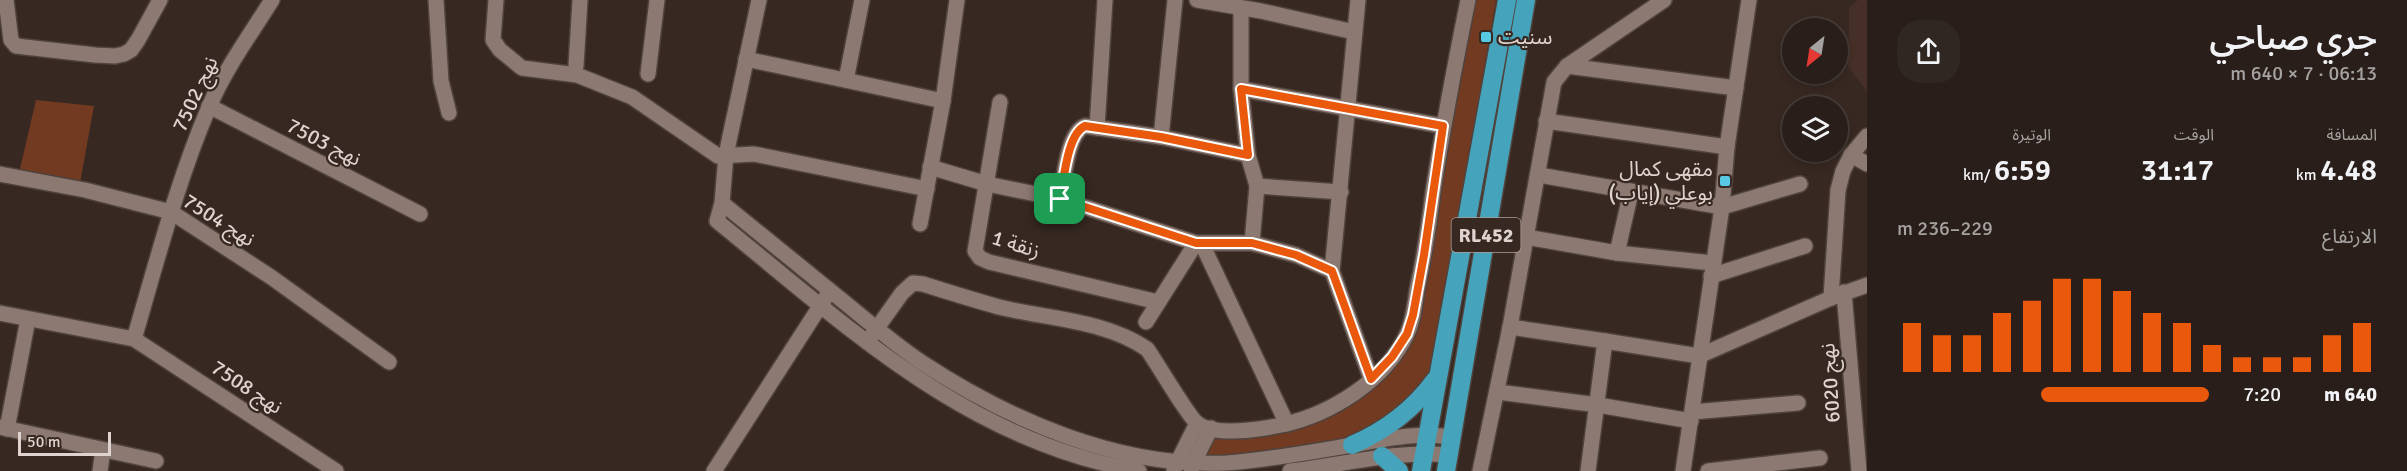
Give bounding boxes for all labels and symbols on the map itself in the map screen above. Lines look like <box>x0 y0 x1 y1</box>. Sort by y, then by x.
north arrow <box>1782 18 1848 84</box>
place label: سنيت <box>1498 24 1552 50</box>
marker: سنيت <box>1479 30 1493 44</box>
street label: نهج 7502 <box>166 52 225 137</box>
street label: نهج 7503 <box>282 112 366 174</box>
place label: مقهى كمال بوعلي (إياب) <box>1608 156 1713 209</box>
pin <box>1034 173 1085 224</box>
marker: مقهى كمال بوعلي (إياب) <box>1718 174 1732 188</box>
street label: نهج 7504 <box>177 188 260 254</box>
road number: RL452 <box>1452 218 1520 252</box>
street label: زنقة 1 <box>989 224 1043 264</box>
street label: نهج 6020 <box>1814 342 1848 424</box>
street label: نهج 7508 <box>205 354 288 421</box>
scale bar <box>18 429 111 456</box>

